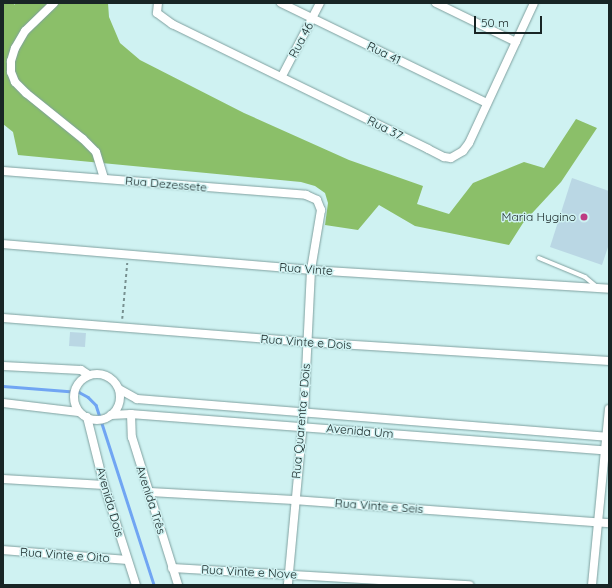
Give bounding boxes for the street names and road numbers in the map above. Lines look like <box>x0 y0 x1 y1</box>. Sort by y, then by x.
street label: Rua 46 <box>286 20 316 60</box>
street label: Rua 41 <box>365 39 403 67</box>
street label: Rua 37 <box>365 113 405 143</box>
street label: Rua Dezessete <box>125 173 207 195</box>
street label: Rua Vinte <box>279 260 333 278</box>
street label: Rua Vinte e Dois <box>260 332 352 352</box>
street label: Rua Quarenta e Dois <box>289 363 313 479</box>
street label: Avenida Um <box>326 421 394 441</box>
street label: Avenida Três <box>133 464 169 536</box>
street label: Avenida Dois <box>93 465 127 539</box>
street label: Rua Vinte e Seis <box>334 496 424 516</box>
street label: Rua Vinte e Oito <box>20 545 110 565</box>
street label: Rua Vinte e Nove <box>201 562 297 582</box>

